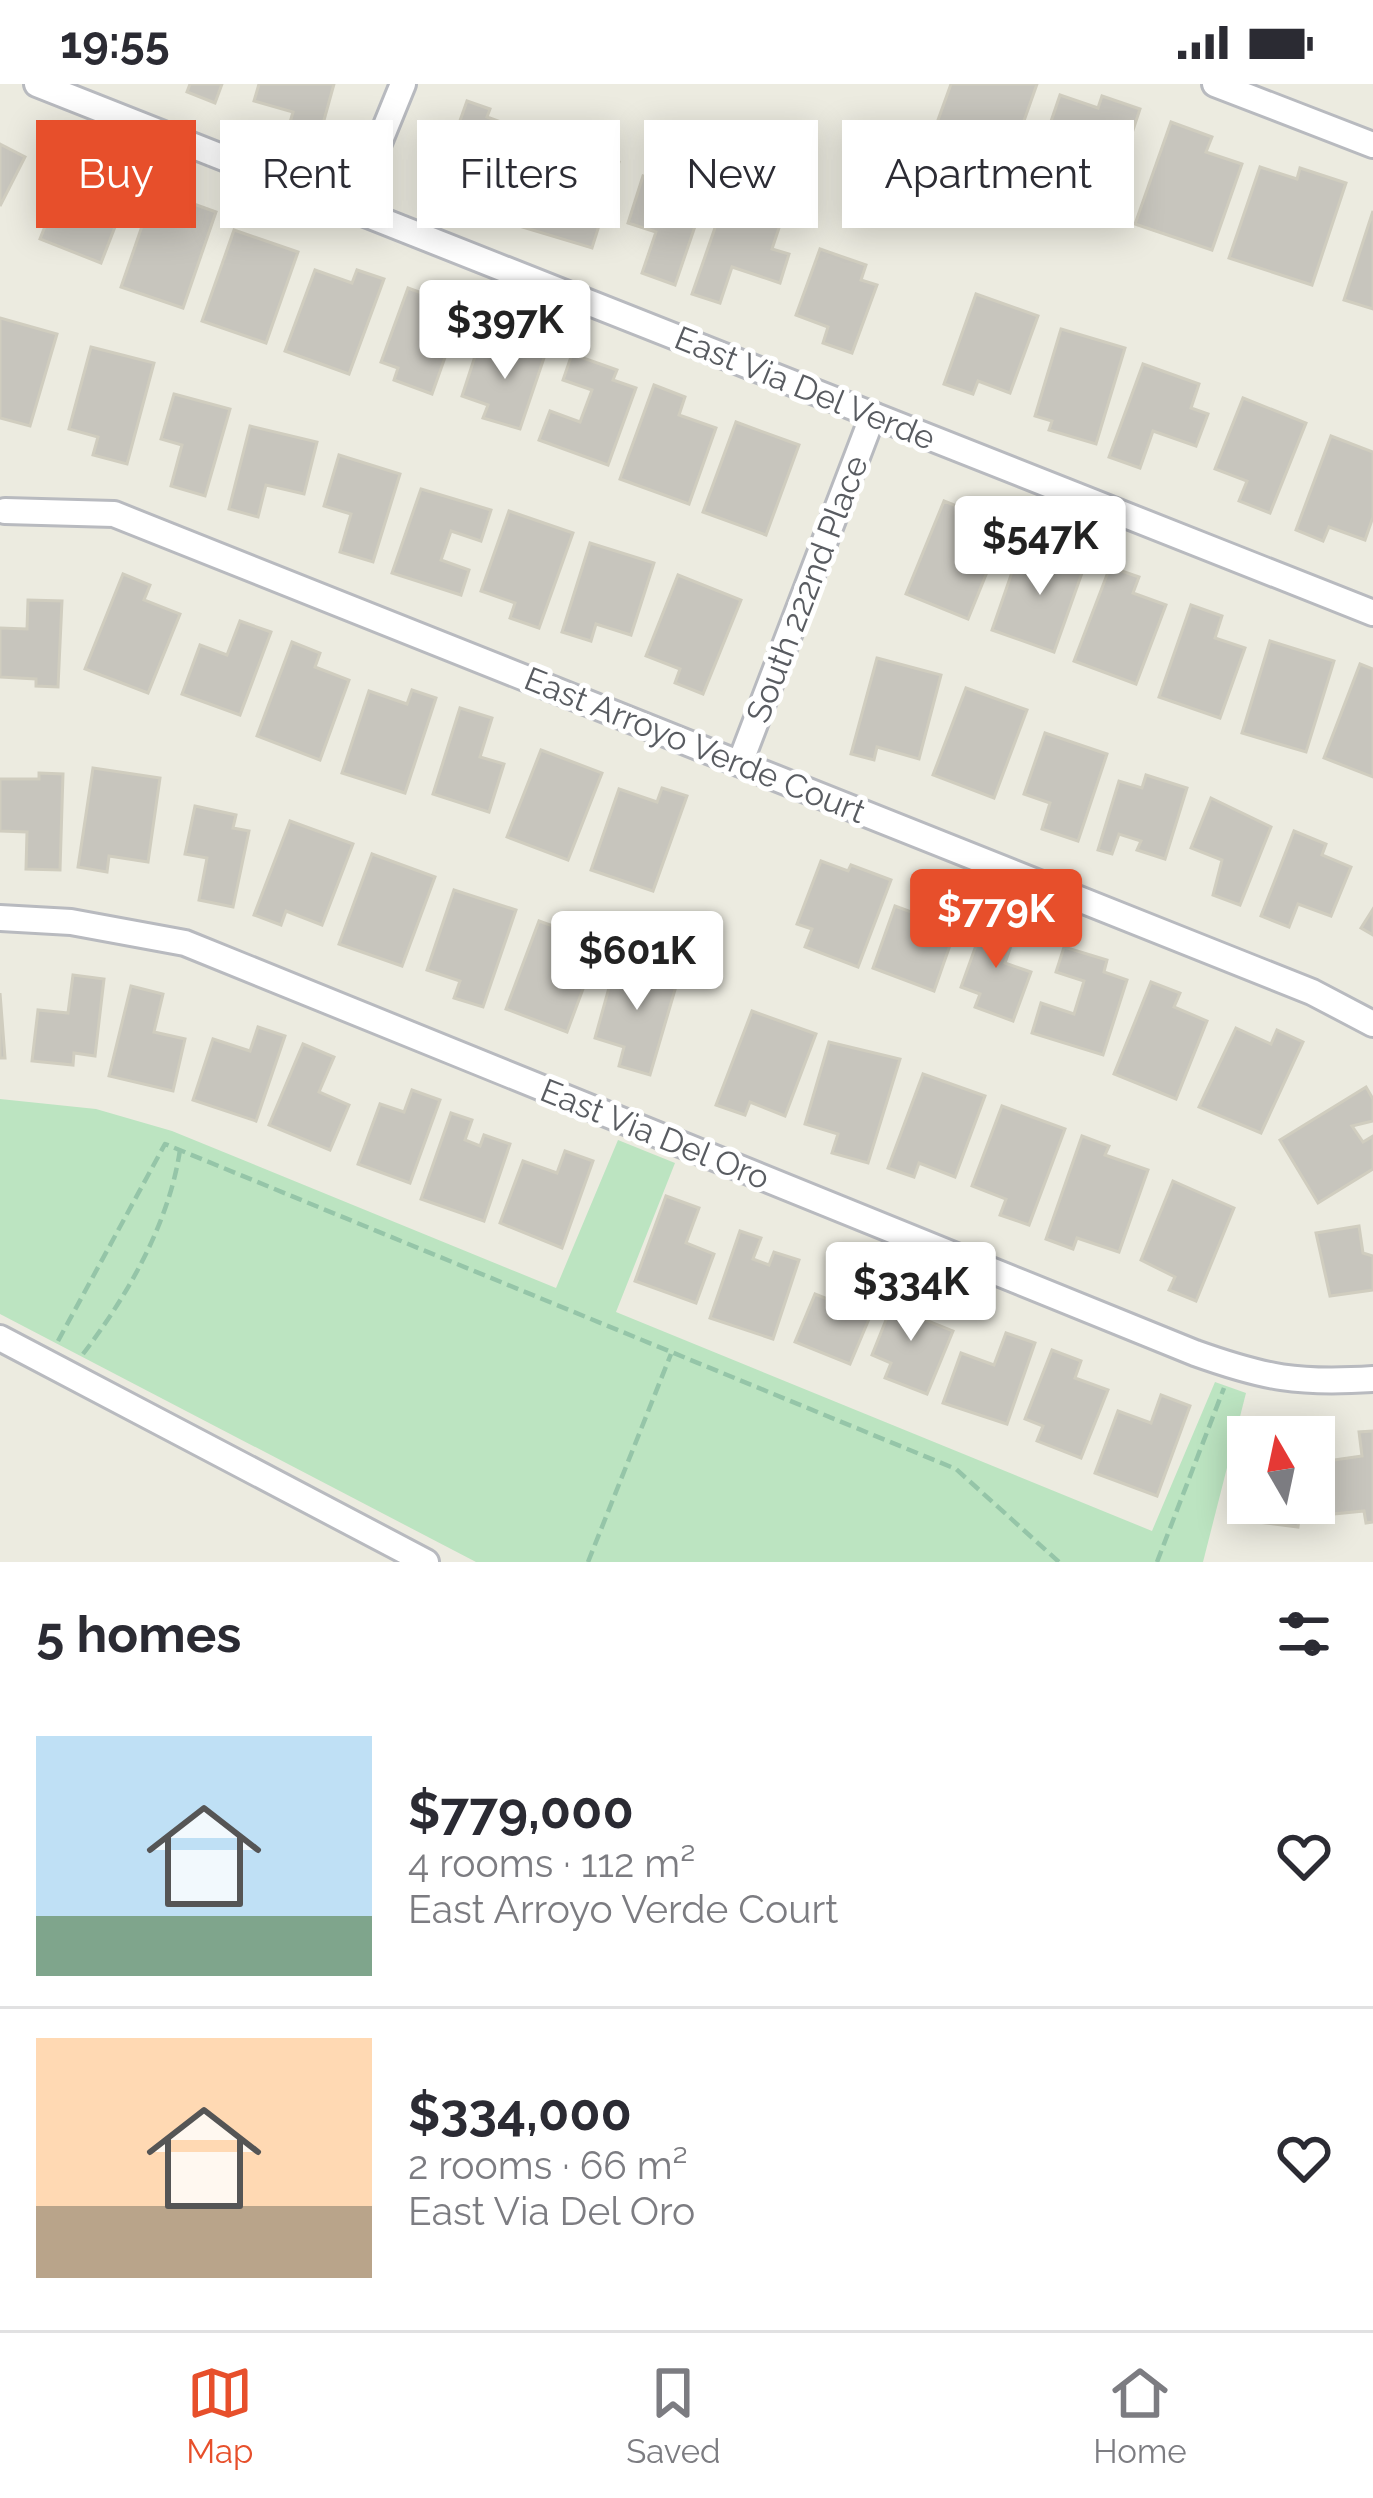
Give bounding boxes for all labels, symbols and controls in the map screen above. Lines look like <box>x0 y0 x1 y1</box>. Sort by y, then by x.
text: 19:55 <box>60 16 170 69</box>
chip: Buy <box>36 120 196 228</box>
chip: Rent <box>220 120 393 228</box>
chip: Filters <box>417 120 620 228</box>
chip: New <box>644 120 818 228</box>
chip: Apartment <box>842 120 1134 228</box>
pin: $397K <box>421 280 589 382</box>
text: $397K <box>446 296 564 342</box>
street label: East Via Del Verde <box>669 318 941 458</box>
street label: South 222nd Place <box>738 450 876 728</box>
pin: $547K <box>956 496 1124 598</box>
text: $547K <box>982 512 1098 558</box>
street label: East Arroyo Verde Court <box>519 659 871 831</box>
pin: $779K <box>912 869 1080 971</box>
text: $779K <box>937 885 1055 931</box>
pin: $601K <box>553 911 721 1013</box>
text: $601K <box>578 927 696 973</box>
street label: East Via Del Oro <box>535 1070 775 1198</box>
pin: $334K <box>827 1242 995 1344</box>
text: $334K <box>853 1258 969 1304</box>
north arrow <box>1227 1416 1335 1524</box>
map controls <box>1227 1416 1335 1524</box>
icon: filters <box>1271 1601 1337 1667</box>
text: 5 homes <box>36 1604 241 1664</box>
text: $779,000 <box>408 1780 634 1840</box>
icon: home <box>132 1784 276 1928</box>
icon: heart <box>1271 1823 1337 1889</box>
text: 4 rooms · 112 m² <box>408 1840 695 1886</box>
text: East Arroyo Verde Court <box>408 1886 838 1932</box>
text: $334,000 <box>408 2082 632 2142</box>
icon: home <box>132 2086 276 2230</box>
icon: heart <box>1271 2125 1337 2191</box>
text: 2 rooms · 66 m² <box>408 2142 688 2188</box>
text: East Via Del Oro <box>408 2188 695 2234</box>
tab: Map <box>186 2360 253 2471</box>
tab: Saved <box>626 2360 721 2471</box>
tab: Home <box>1093 2360 1187 2471</box>

